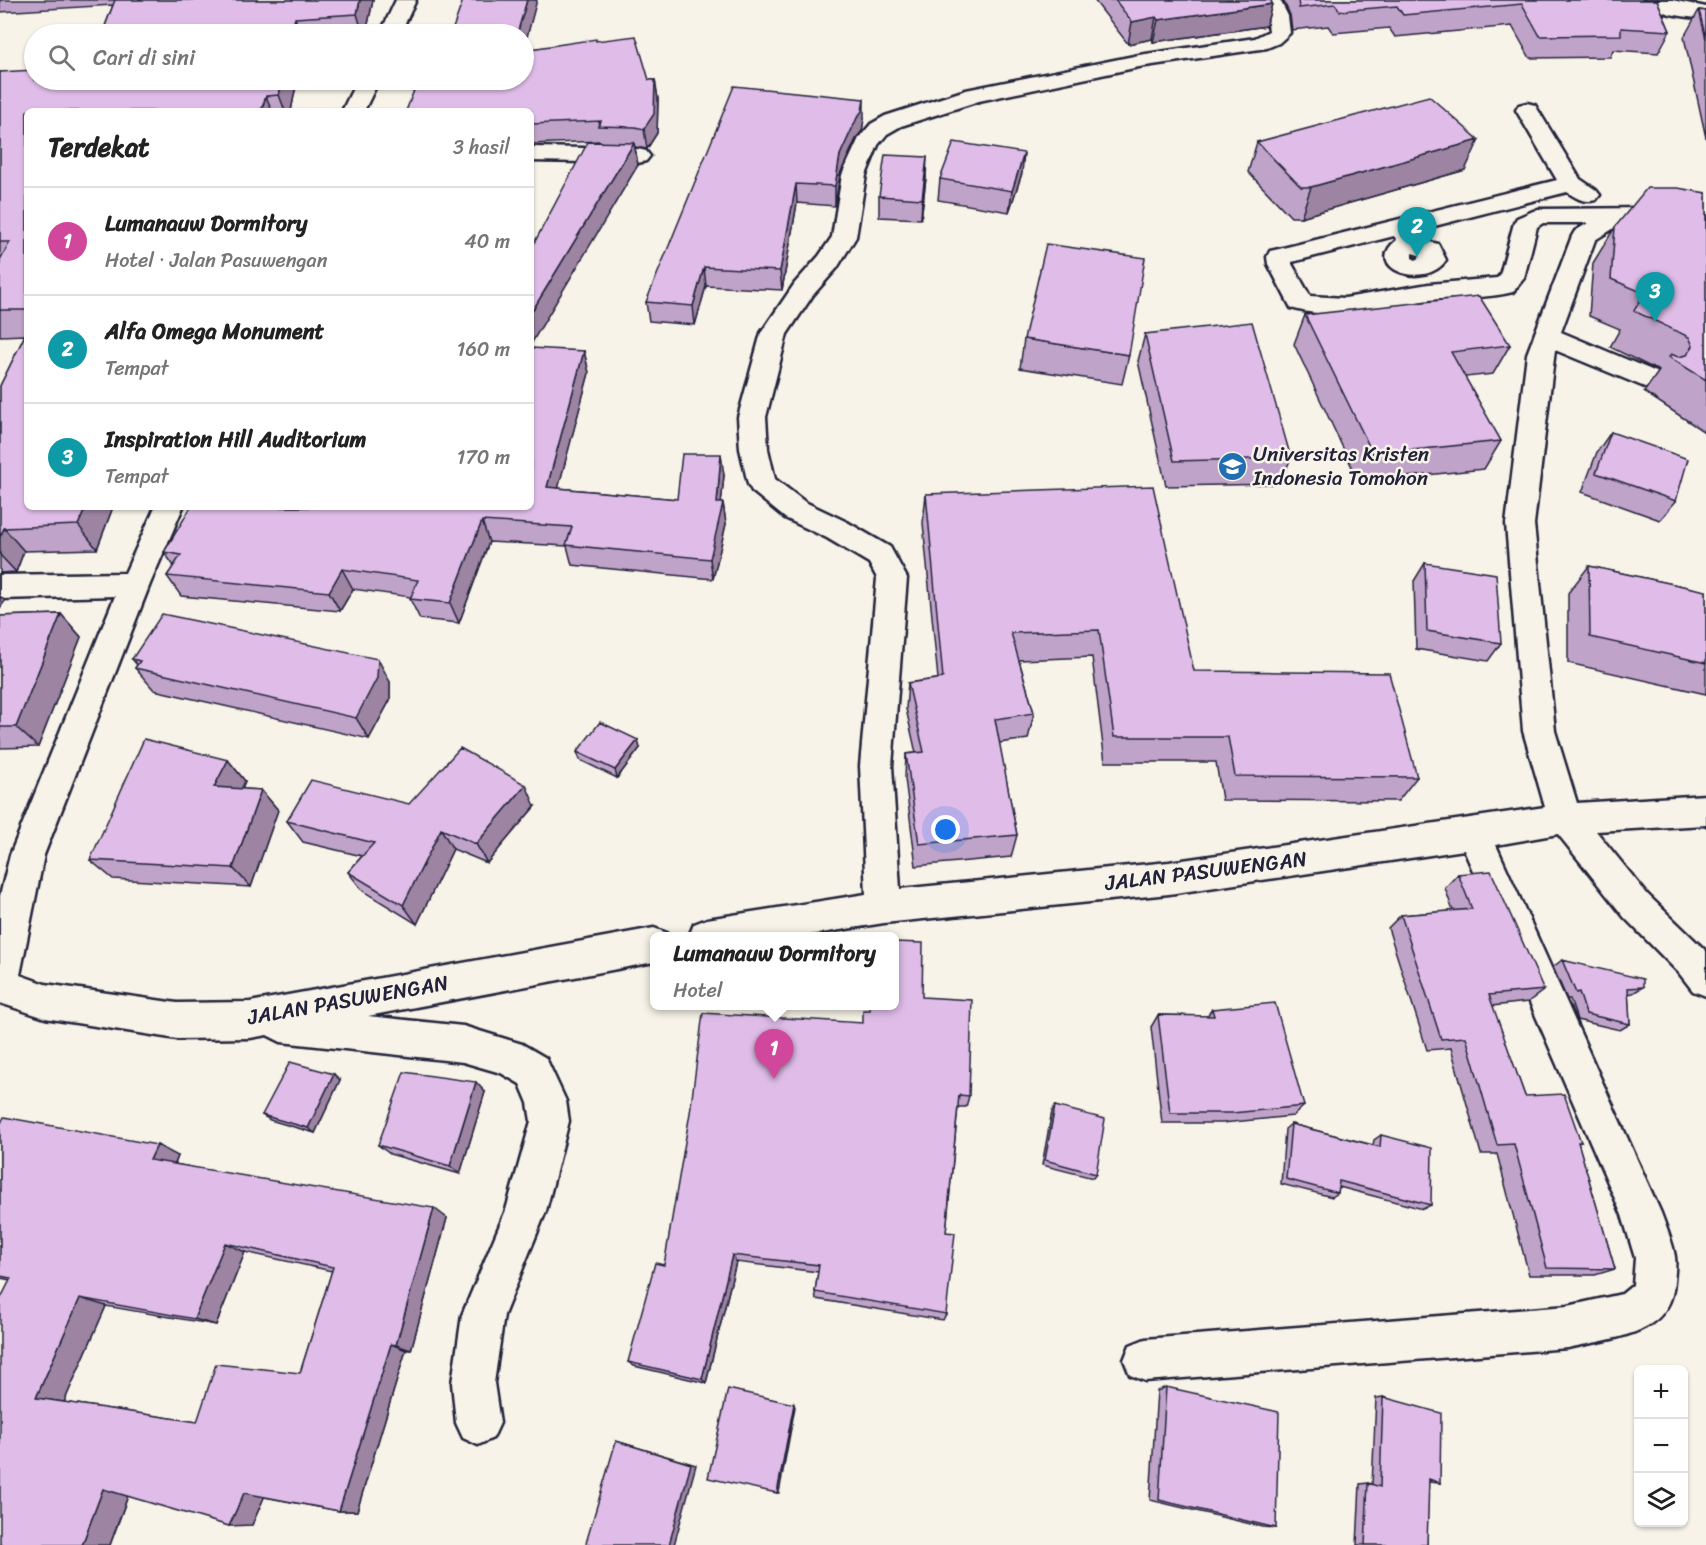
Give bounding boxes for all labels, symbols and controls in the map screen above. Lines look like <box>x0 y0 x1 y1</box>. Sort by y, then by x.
search box <box>24 24 534 90</box>
text: Cari di sini <box>93 38 195 77</box>
icon: search <box>45 41 78 74</box>
text: Terdekat <box>48 124 149 170</box>
text: 3 hasil <box>453 130 510 165</box>
text: Lumanauw Dormitory <box>105 204 307 243</box>
pin: 2 <box>1398 208 1436 257</box>
text: 1 <box>63 224 72 259</box>
text: 40 m <box>464 224 510 259</box>
text: Hotel · Jalan Pasuwengan <box>105 243 327 278</box>
pin: 3 <box>1636 272 1674 322</box>
text: Alfa Omega Monument <box>105 312 324 351</box>
text: 2 <box>62 332 73 367</box>
text: 160 m <box>457 332 510 367</box>
text: Tempat <box>105 351 169 386</box>
text: Inspiration Hill Auditorium <box>105 420 366 459</box>
place label: Universitas Kristen Indonesia Tomohon <box>1252 435 1429 497</box>
text: 3 <box>62 440 73 475</box>
text: 170 m <box>457 440 510 475</box>
school or university icon: Universitas Kristen Indonesia Tomohon <box>1216 450 1248 482</box>
text: Tempat <box>105 459 169 494</box>
your location <box>931 815 960 844</box>
street label: JALAN PASUWENGAN <box>1102 840 1309 902</box>
popup <box>650 932 899 1010</box>
text: Lumanauw Dormitory <box>673 934 876 973</box>
street label: JALAN PASUWENGAN <box>244 964 452 1037</box>
text: Hotel <box>673 973 722 1008</box>
pin: 1 <box>754 1030 794 1079</box>
map controls <box>1634 1365 1688 1527</box>
button: + <box>1634 1365 1688 1419</box>
button: − <box>1634 1419 1688 1473</box>
button: layers <box>1634 1473 1688 1527</box>

